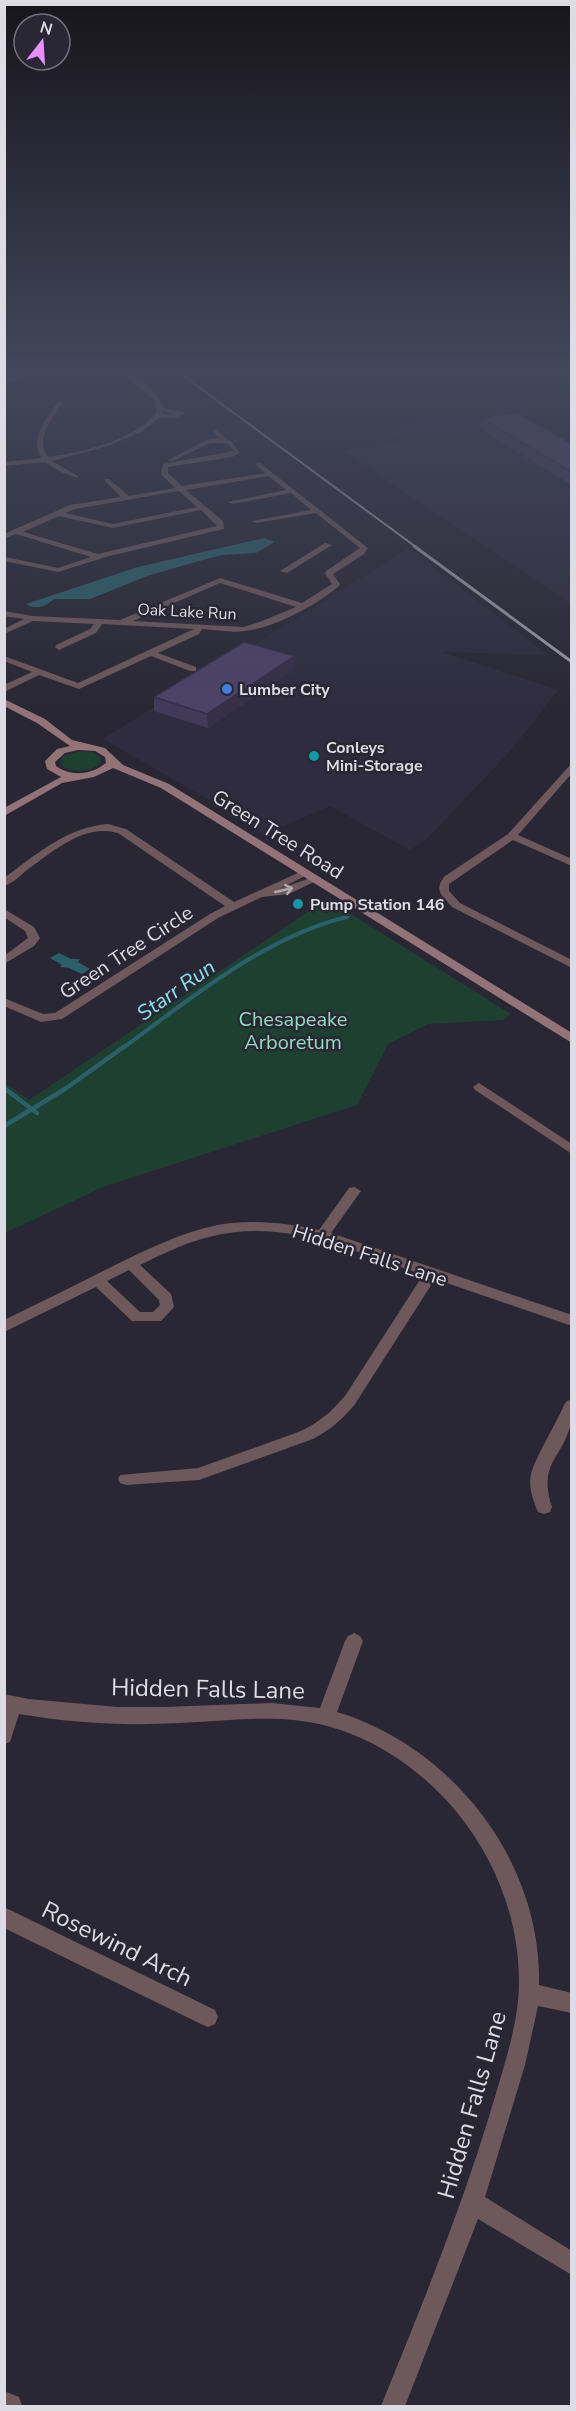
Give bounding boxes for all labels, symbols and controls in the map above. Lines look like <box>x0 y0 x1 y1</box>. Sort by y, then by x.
north arrow <box>12 12 72 72</box>
text: N <box>37 16 55 41</box>
street label: Oak Lake Run <box>137 598 237 626</box>
place label: Lumber City <box>239 679 330 701</box>
marker: Lumber City <box>220 682 234 696</box>
place label: Conleys Mini-Storage <box>326 737 423 777</box>
marker: Conleys Mini-Storage <box>307 749 321 763</box>
street label: Green Tree Road <box>207 783 348 886</box>
one-way arrow <box>274 884 293 896</box>
place label: Pump Station 146 <box>310 894 444 916</box>
marker: Pump Station 146 <box>291 897 305 911</box>
street label: Green Tree Circle <box>54 899 198 1006</box>
water label: Starr Run <box>131 953 221 1027</box>
park label: Chesapeake Arboretum <box>239 1006 347 1056</box>
street label: Hidden Falls Lane <box>289 1218 451 1293</box>
street label: Hidden Falls Lane <box>111 1671 305 1707</box>
street label: Rosewind Arch <box>37 1894 197 1994</box>
street label: Hidden Falls Lane <box>430 2007 514 2203</box>

